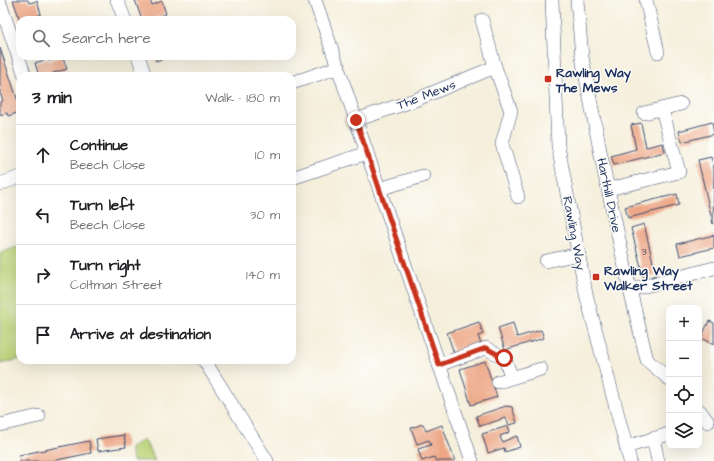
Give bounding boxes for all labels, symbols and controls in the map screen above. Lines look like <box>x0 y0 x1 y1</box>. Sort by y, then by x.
search box <box>16 16 296 60</box>
icon: search <box>30 27 52 49</box>
text: Search here <box>62 28 151 49</box>
place label: Rawling Way The Mews <box>555 64 632 97</box>
marker: Rawling Way The Mews <box>543 74 553 84</box>
street label: The Mews <box>394 75 459 114</box>
text: 3 min <box>32 86 72 110</box>
text: Walk · 180 m <box>205 89 280 107</box>
route end <box>347 111 365 129</box>
text: Continue <box>70 135 128 156</box>
icon: ahead <box>32 144 54 166</box>
text: 10 m <box>255 146 280 164</box>
text: Beech Close <box>70 156 145 174</box>
street label: Harthill Drive <box>592 156 626 234</box>
text: Turn left <box>70 195 134 216</box>
street label: Rawling Way <box>557 195 590 272</box>
icon: left <box>32 204 54 226</box>
text: 30 m <box>250 206 280 224</box>
text: Beech Close <box>70 216 145 234</box>
house number: 3 <box>641 244 647 259</box>
text: Turn right <box>70 255 141 276</box>
place label: Rawling Way Walker Street <box>603 262 693 295</box>
icon: right <box>32 264 54 286</box>
text: 140 m <box>246 266 280 284</box>
marker: Rawling Way Walker Street <box>591 272 601 282</box>
text: Coltman Street <box>70 276 162 294</box>
map controls <box>666 305 702 449</box>
button: + <box>666 305 702 341</box>
icon: arrive <box>32 324 54 346</box>
text: Arrive at destination <box>70 324 211 345</box>
button: − <box>666 341 702 377</box>
route start <box>495 349 513 367</box>
button: locate <box>666 377 702 413</box>
button: layers <box>666 413 702 449</box>

